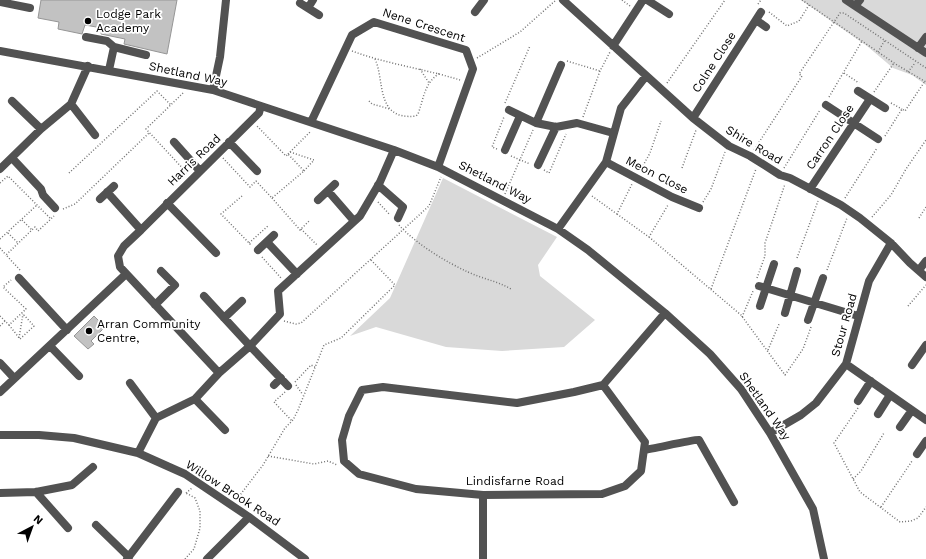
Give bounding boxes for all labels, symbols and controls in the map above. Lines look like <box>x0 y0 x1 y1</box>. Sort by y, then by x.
street label: Nene Crescent <box>381 5 467 45</box>
place label: Lodge Park Academy <box>96 7 161 35</box>
marker: Lodge Park Academy <box>83 16 93 26</box>
street label: Colne Close <box>689 29 739 95</box>
street label: Shetland Way <box>148 59 229 89</box>
street label: Carron Close <box>803 102 857 172</box>
street label: Shire Road <box>723 123 785 167</box>
street label: Harris Road <box>165 131 223 189</box>
street label: Meon Close <box>623 153 691 197</box>
street label: Shetland Way <box>456 158 534 207</box>
street label: Stour Road <box>828 292 860 358</box>
place label: Arran Community Centre, <box>97 317 201 345</box>
marker: Arran Community Centre, <box>84 326 94 336</box>
street label: Shetland Way <box>736 369 794 443</box>
street label: Willow Brook Road <box>183 457 283 529</box>
street label: Lindisfarne Road <box>466 474 564 488</box>
north arrow <box>12 507 52 547</box>
text: N <box>31 512 46 527</box>

